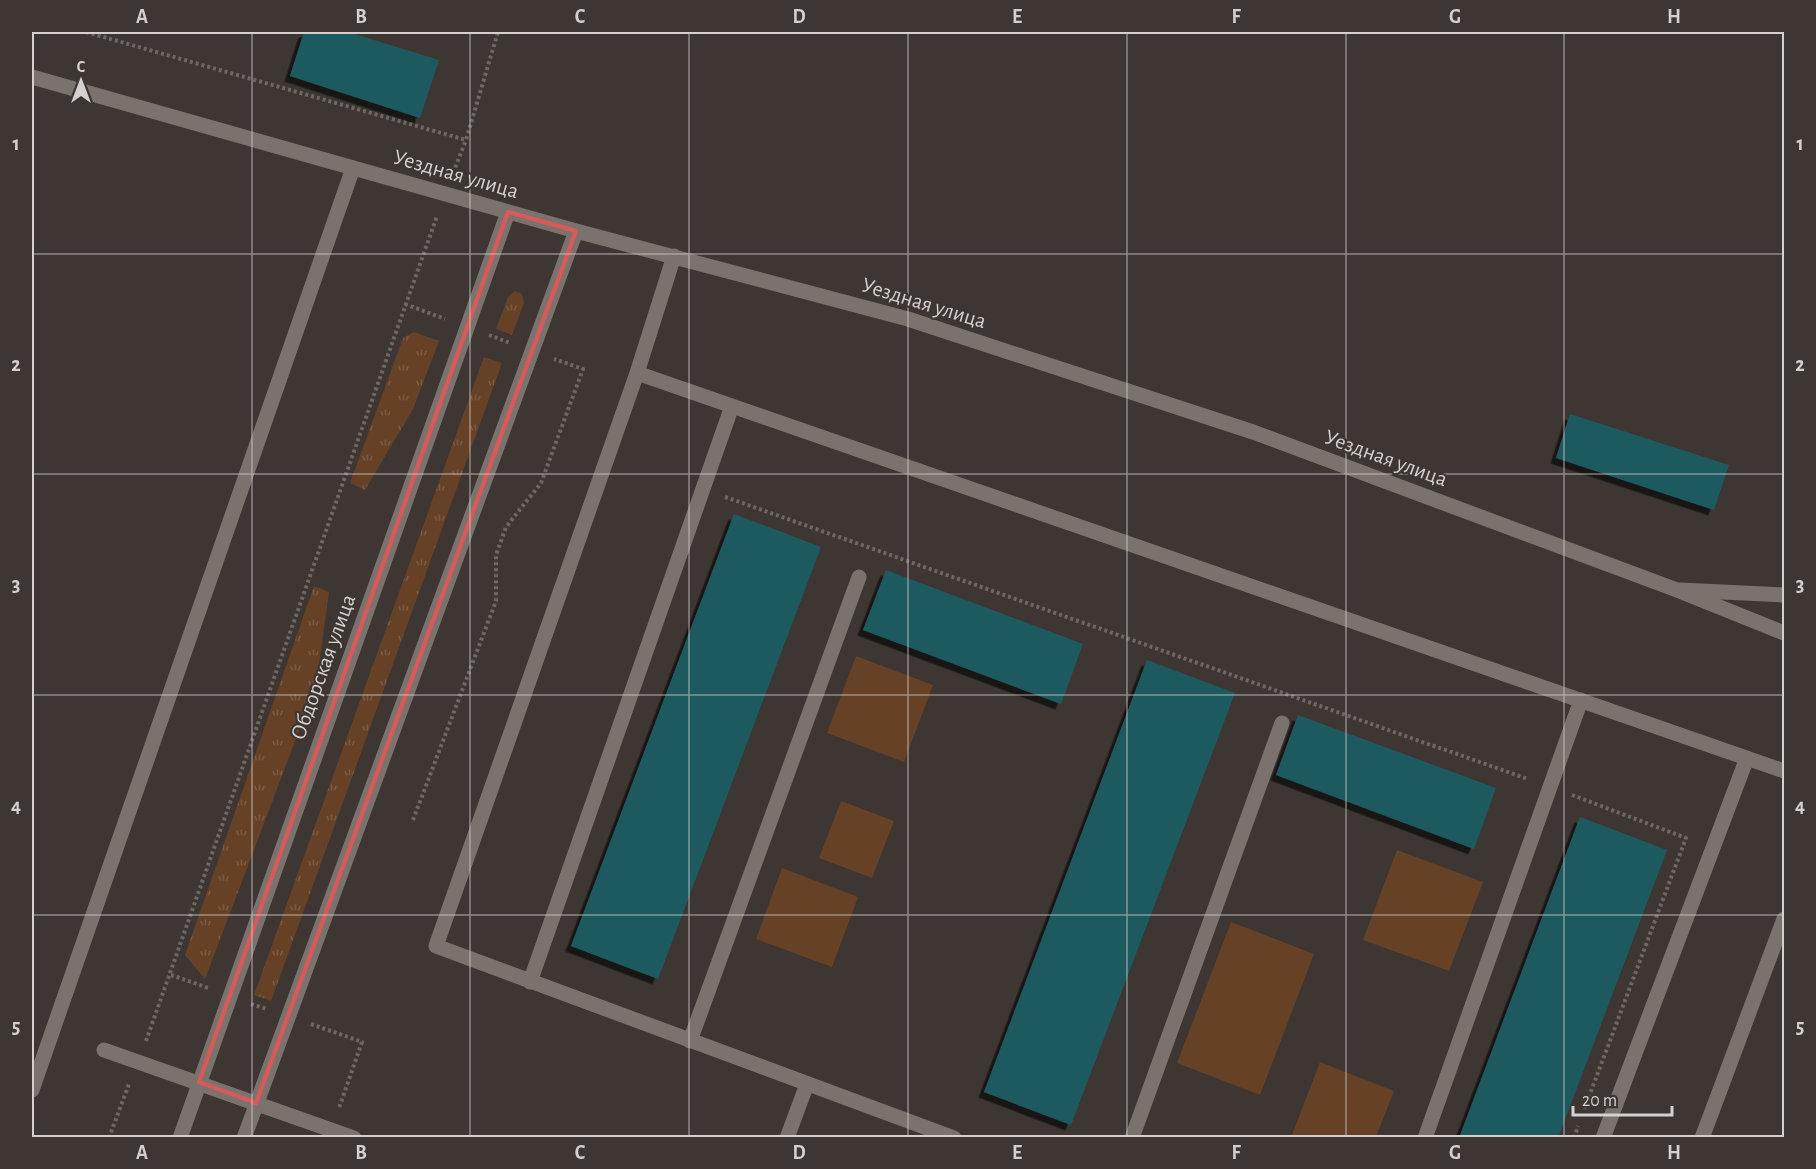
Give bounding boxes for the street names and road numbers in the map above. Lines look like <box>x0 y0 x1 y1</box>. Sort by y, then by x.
street label: Уездная улица <box>391 146 521 202</box>
street label: Уездная улица <box>859 274 989 332</box>
street label: Уездная улица <box>1322 426 1450 490</box>
street label: Обдорская улица <box>287 591 359 743</box>

